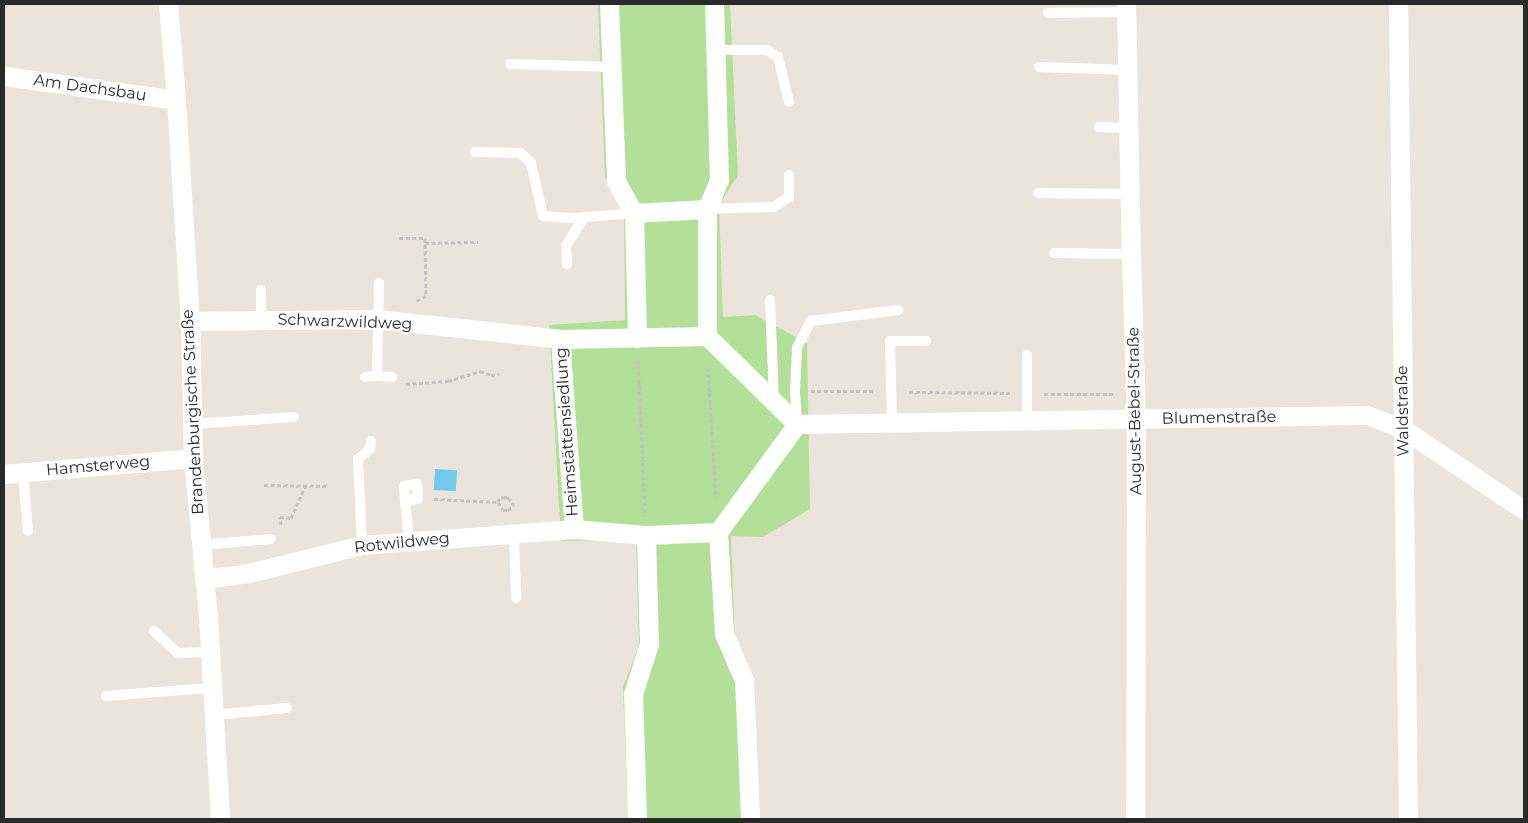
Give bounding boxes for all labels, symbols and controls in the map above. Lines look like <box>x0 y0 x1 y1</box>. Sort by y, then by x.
street label: Am Dachsbau <box>32 71 148 105</box>
street label: Brandenburgische Straße <box>178 309 208 515</box>
street label: Schwarzwildweg <box>277 310 413 334</box>
street label: August-Bebel-Straße <box>1124 327 1146 495</box>
street label: Heimstättensiedlung <box>552 347 582 517</box>
street label: Waldstraße <box>1393 365 1413 457</box>
street label: Blumenstraße <box>1162 407 1276 429</box>
street label: Hamsterweg <box>45 452 151 480</box>
street label: Rotwildweg <box>353 528 451 558</box>

